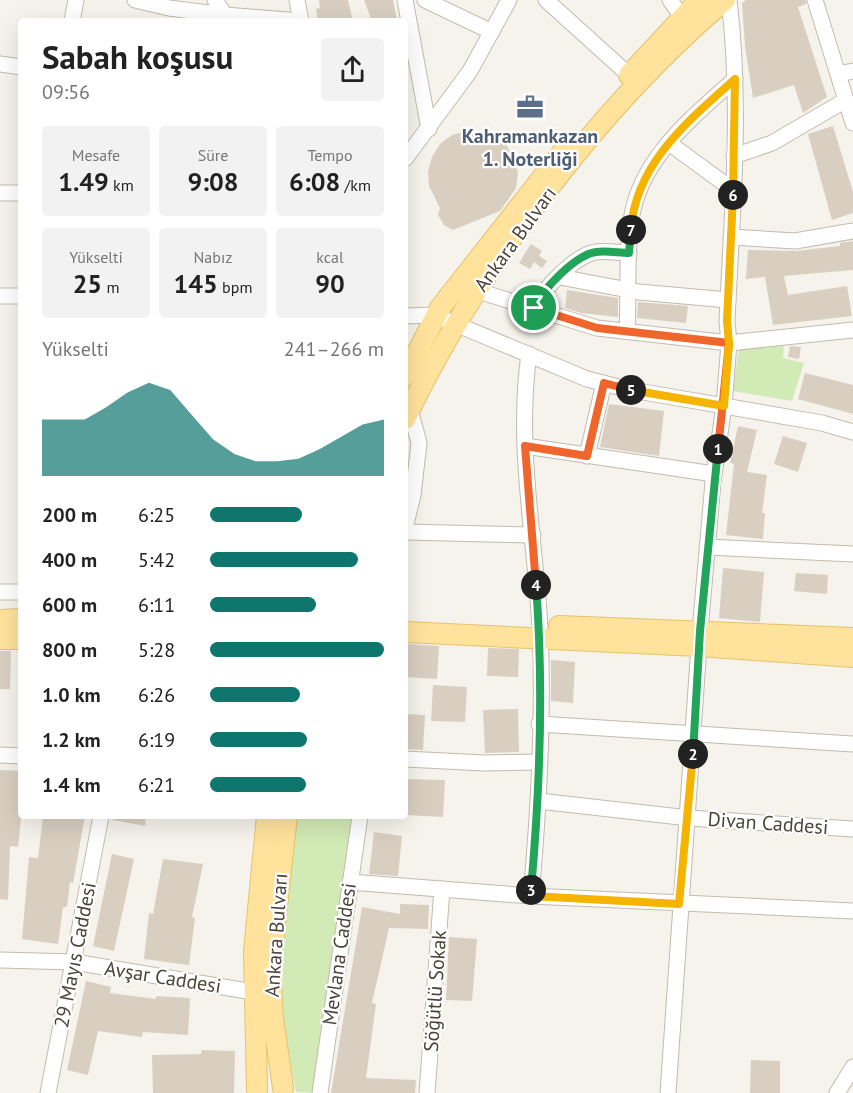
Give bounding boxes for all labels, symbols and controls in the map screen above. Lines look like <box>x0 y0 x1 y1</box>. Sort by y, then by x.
text: Sabah koşusu <box>42 35 233 78</box>
button: share <box>321 38 384 101</box>
text: 09:56 <box>42 79 90 105</box>
office icon: Kahramankazan 1. Noterliği <box>515 92 545 122</box>
place label: Kahramankazan 1. Noterliği <box>462 123 598 172</box>
text: Mesafe <box>72 145 120 165</box>
text: Süre <box>198 145 228 165</box>
text: Tempo <box>307 145 353 165</box>
text: 1.49 <box>58 165 109 198</box>
text: 9:08 <box>187 165 239 198</box>
text: 6:08 <box>289 165 340 198</box>
text: km <box>109 175 134 195</box>
text: /km <box>340 175 371 195</box>
pin: 6 <box>718 180 748 210</box>
street label: Ankara Bulvarı <box>468 181 562 297</box>
text: 6 <box>728 185 738 205</box>
pin: 7 <box>616 215 646 245</box>
text: 7 <box>626 220 636 240</box>
text: Yükselti <box>69 247 123 267</box>
text: Nabız <box>194 247 232 267</box>
text: kcal <box>316 247 344 267</box>
text: 25 <box>73 267 102 300</box>
text: 145 <box>174 267 218 300</box>
text: 90 <box>315 267 345 300</box>
text: m <box>102 277 119 297</box>
text: bpm <box>218 277 252 297</box>
pin <box>508 282 559 333</box>
icon: arrive <box>517 291 550 324</box>
text: Yükselti <box>42 336 109 362</box>
text: 241–266 m <box>284 336 384 362</box>
pin: 5 <box>616 375 646 405</box>
text: 5 <box>626 380 636 400</box>
pin: 1 <box>703 434 733 464</box>
text: 1 <box>713 439 723 459</box>
text: 200 m <box>42 502 97 528</box>
text: 6:25 <box>138 502 175 528</box>
text: 400 m <box>42 547 97 573</box>
text: 5:42 <box>138 547 175 573</box>
pin: 4 <box>521 570 551 600</box>
text: 4 <box>531 575 541 595</box>
text: 600 m <box>42 592 97 618</box>
text: 6:11 <box>138 592 175 618</box>
text: 800 m <box>42 637 97 663</box>
text: 5:28 <box>138 637 175 663</box>
text: 1.0 km <box>42 682 101 708</box>
text: 6:26 <box>138 682 175 708</box>
text: 1.2 km <box>42 727 101 753</box>
text: 6:19 <box>138 727 175 753</box>
pin: 2 <box>678 739 708 769</box>
text: 2 <box>688 744 698 764</box>
text: 1.4 km <box>42 772 101 798</box>
text: 6:21 <box>138 772 175 798</box>
street label: Divan Caddesi <box>707 806 829 840</box>
street label: Ankara Bulvarı <box>259 872 293 998</box>
pin: 3 <box>516 875 546 905</box>
street label: 29 Mayıs Caddesi <box>48 880 102 1030</box>
text: 3 <box>526 880 536 900</box>
street label: Mevlana Caddesi <box>316 881 362 1027</box>
street label: Söğütlü Sokak <box>418 929 452 1053</box>
street label: Avşar Caddesi <box>103 955 223 999</box>

